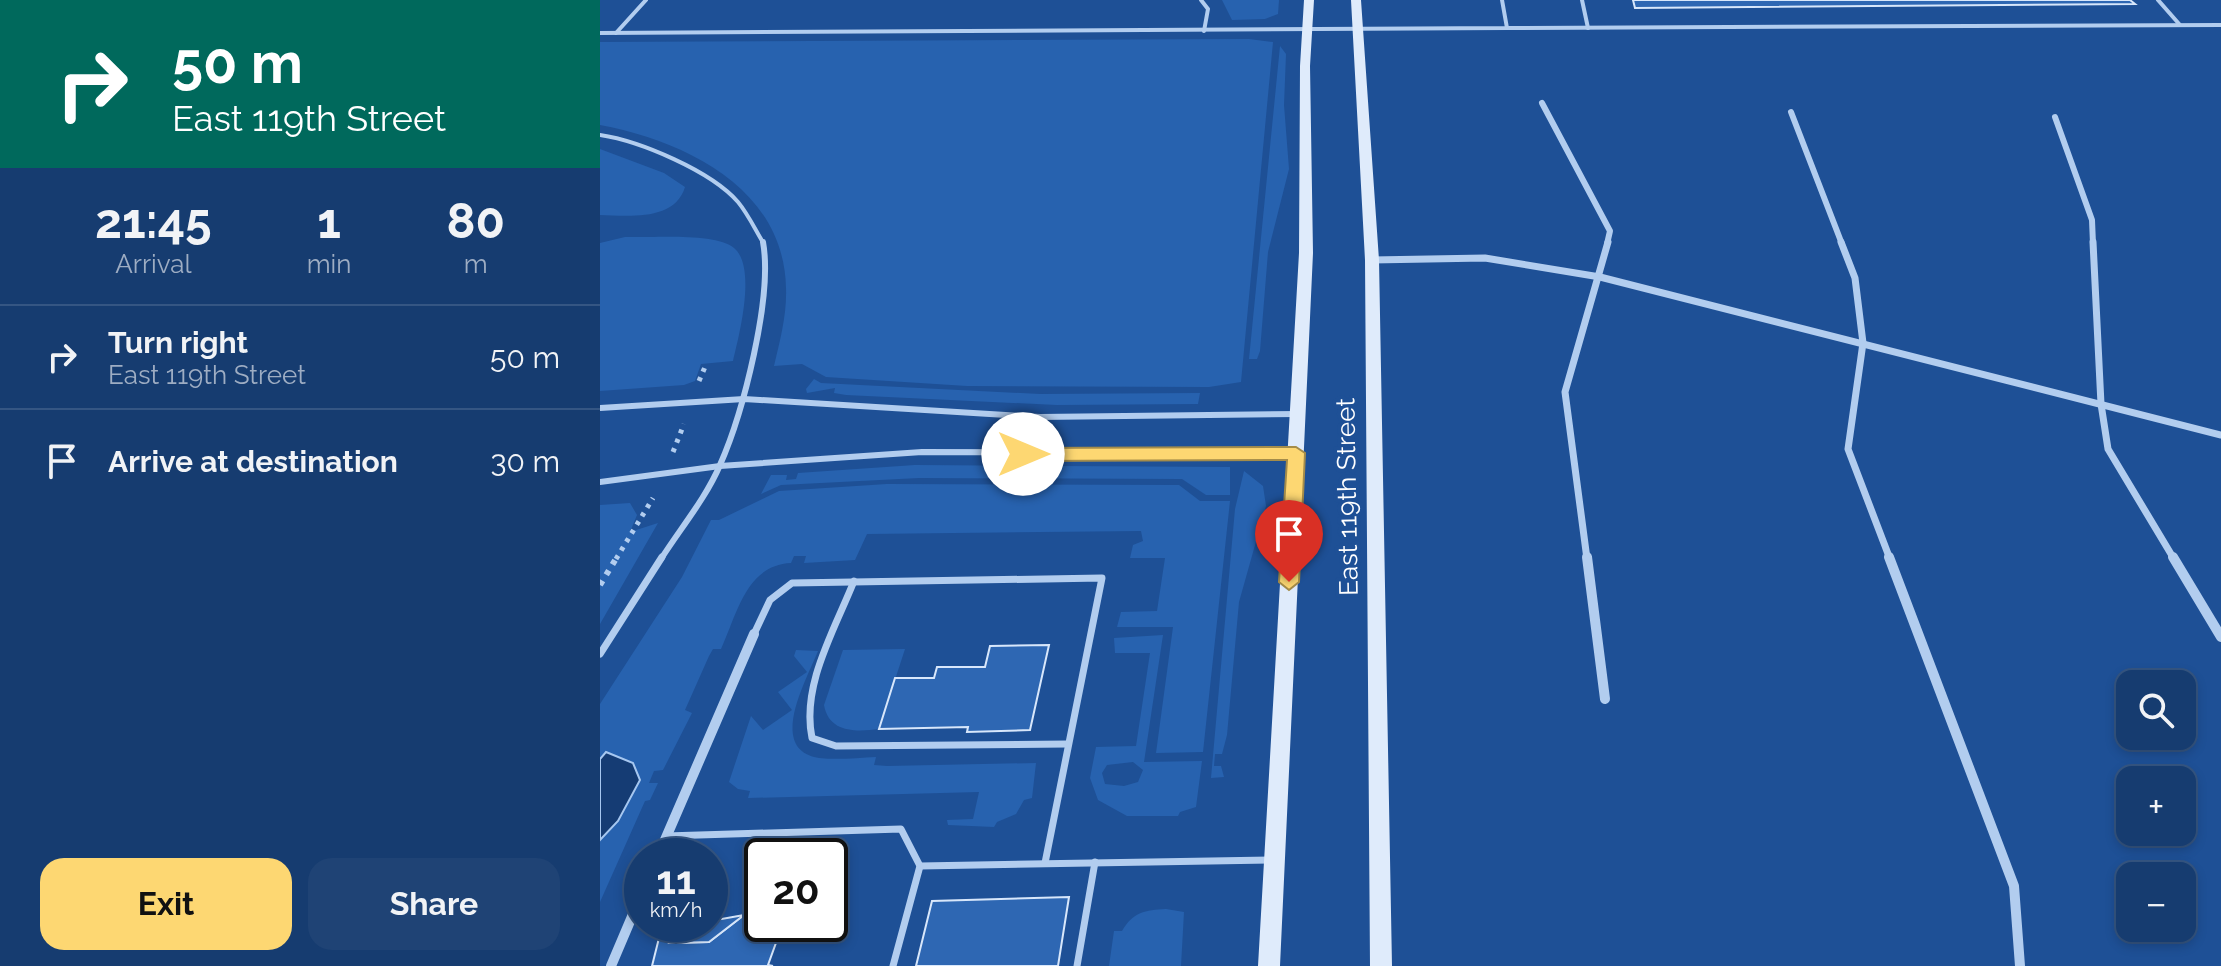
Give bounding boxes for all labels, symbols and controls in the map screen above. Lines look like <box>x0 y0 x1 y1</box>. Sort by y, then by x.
text: 50 m <box>172 30 303 96</box>
icon: right <box>40 32 144 136</box>
text: East 119th Street <box>172 97 446 139</box>
text: 21:45 <box>95 193 212 249</box>
text: 1 <box>317 193 341 249</box>
text: 80 <box>446 193 505 249</box>
text: Arrival <box>115 249 191 279</box>
text: min <box>307 249 351 279</box>
text: m <box>464 249 488 279</box>
text: Turn right <box>108 325 248 360</box>
icon: right <box>40 335 84 379</box>
text: 50 m <box>490 340 560 375</box>
text: East 119th Street <box>108 360 306 390</box>
street label: East 119th Street <box>1330 398 1364 596</box>
position arrow <box>981 412 1065 496</box>
icon: arrive <box>40 439 84 483</box>
text: Arrive at destination <box>108 444 398 479</box>
text: 30 m <box>490 444 560 479</box>
pin <box>1255 500 1323 582</box>
icon: arrive <box>1267 512 1311 556</box>
map controls <box>2116 670 2196 942</box>
button: search <box>2116 670 2196 750</box>
button: + <box>2116 766 2196 846</box>
speed limit sign: 20 <box>744 838 848 942</box>
text: 11 <box>656 856 696 903</box>
button: Exit <box>40 858 292 950</box>
button: Share <box>308 858 560 950</box>
button: − <box>2116 862 2196 942</box>
text: km/h <box>650 898 702 922</box>

